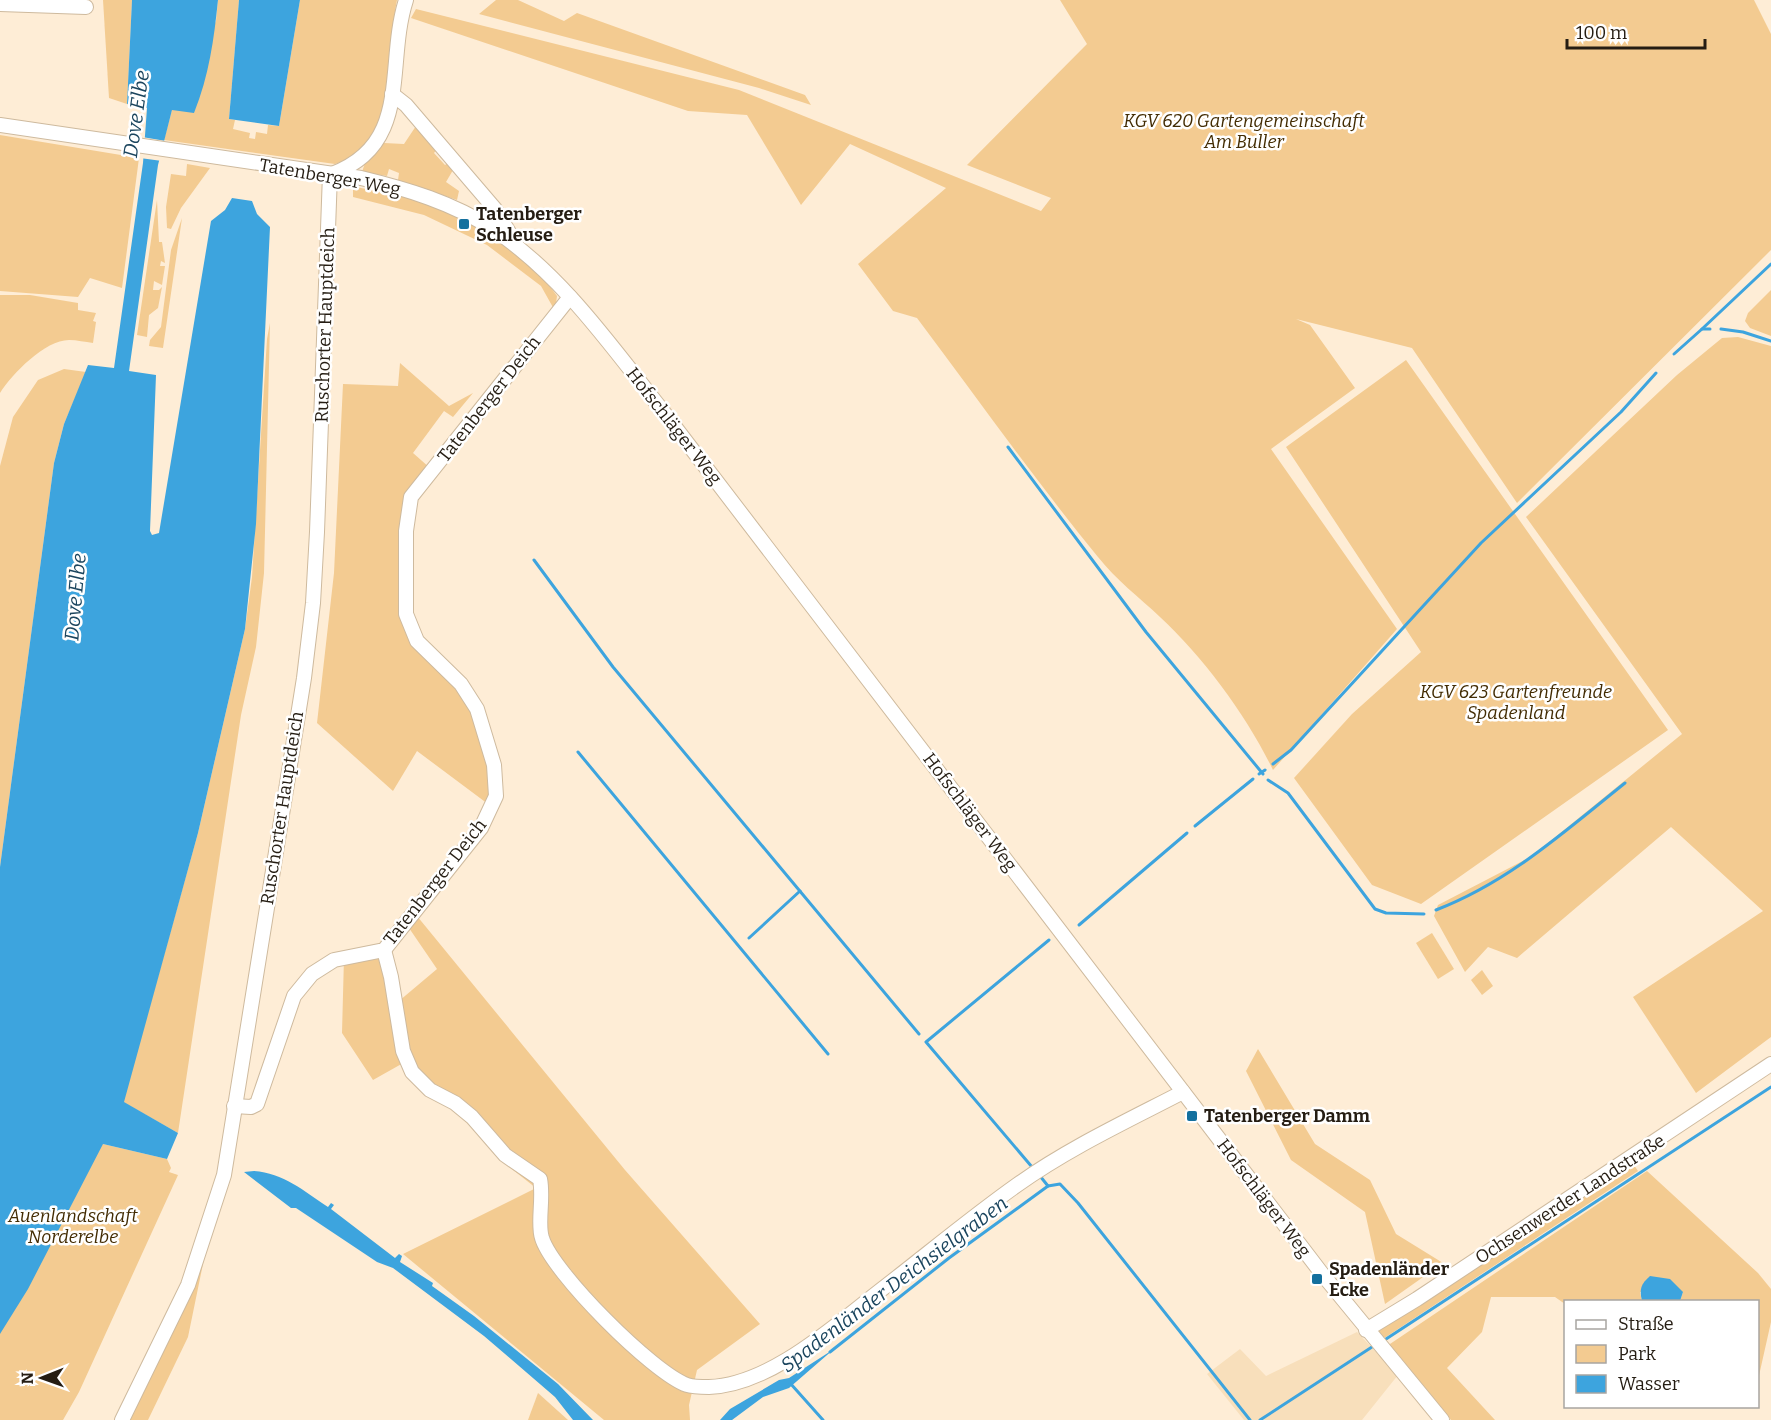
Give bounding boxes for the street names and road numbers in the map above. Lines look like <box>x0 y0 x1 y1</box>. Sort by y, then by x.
street label: Tatenberger Weg <box>258 154 402 200</box>
street label: Ruschorter Hauptdeich <box>311 227 339 423</box>
street label: Tatenberger Deich <box>433 332 545 466</box>
street label: Hofschläger Weg <box>621 363 727 489</box>
street label: Ruschorter Hauptdeich <box>256 710 308 906</box>
street label: Hofschläger Weg <box>918 749 1022 875</box>
street label: Tatenberger Deich <box>379 815 491 949</box>
street label: Ochsenwerder Landstraße <box>1471 1129 1669 1269</box>
street label: Hofschläger Weg <box>1212 1135 1316 1261</box>

